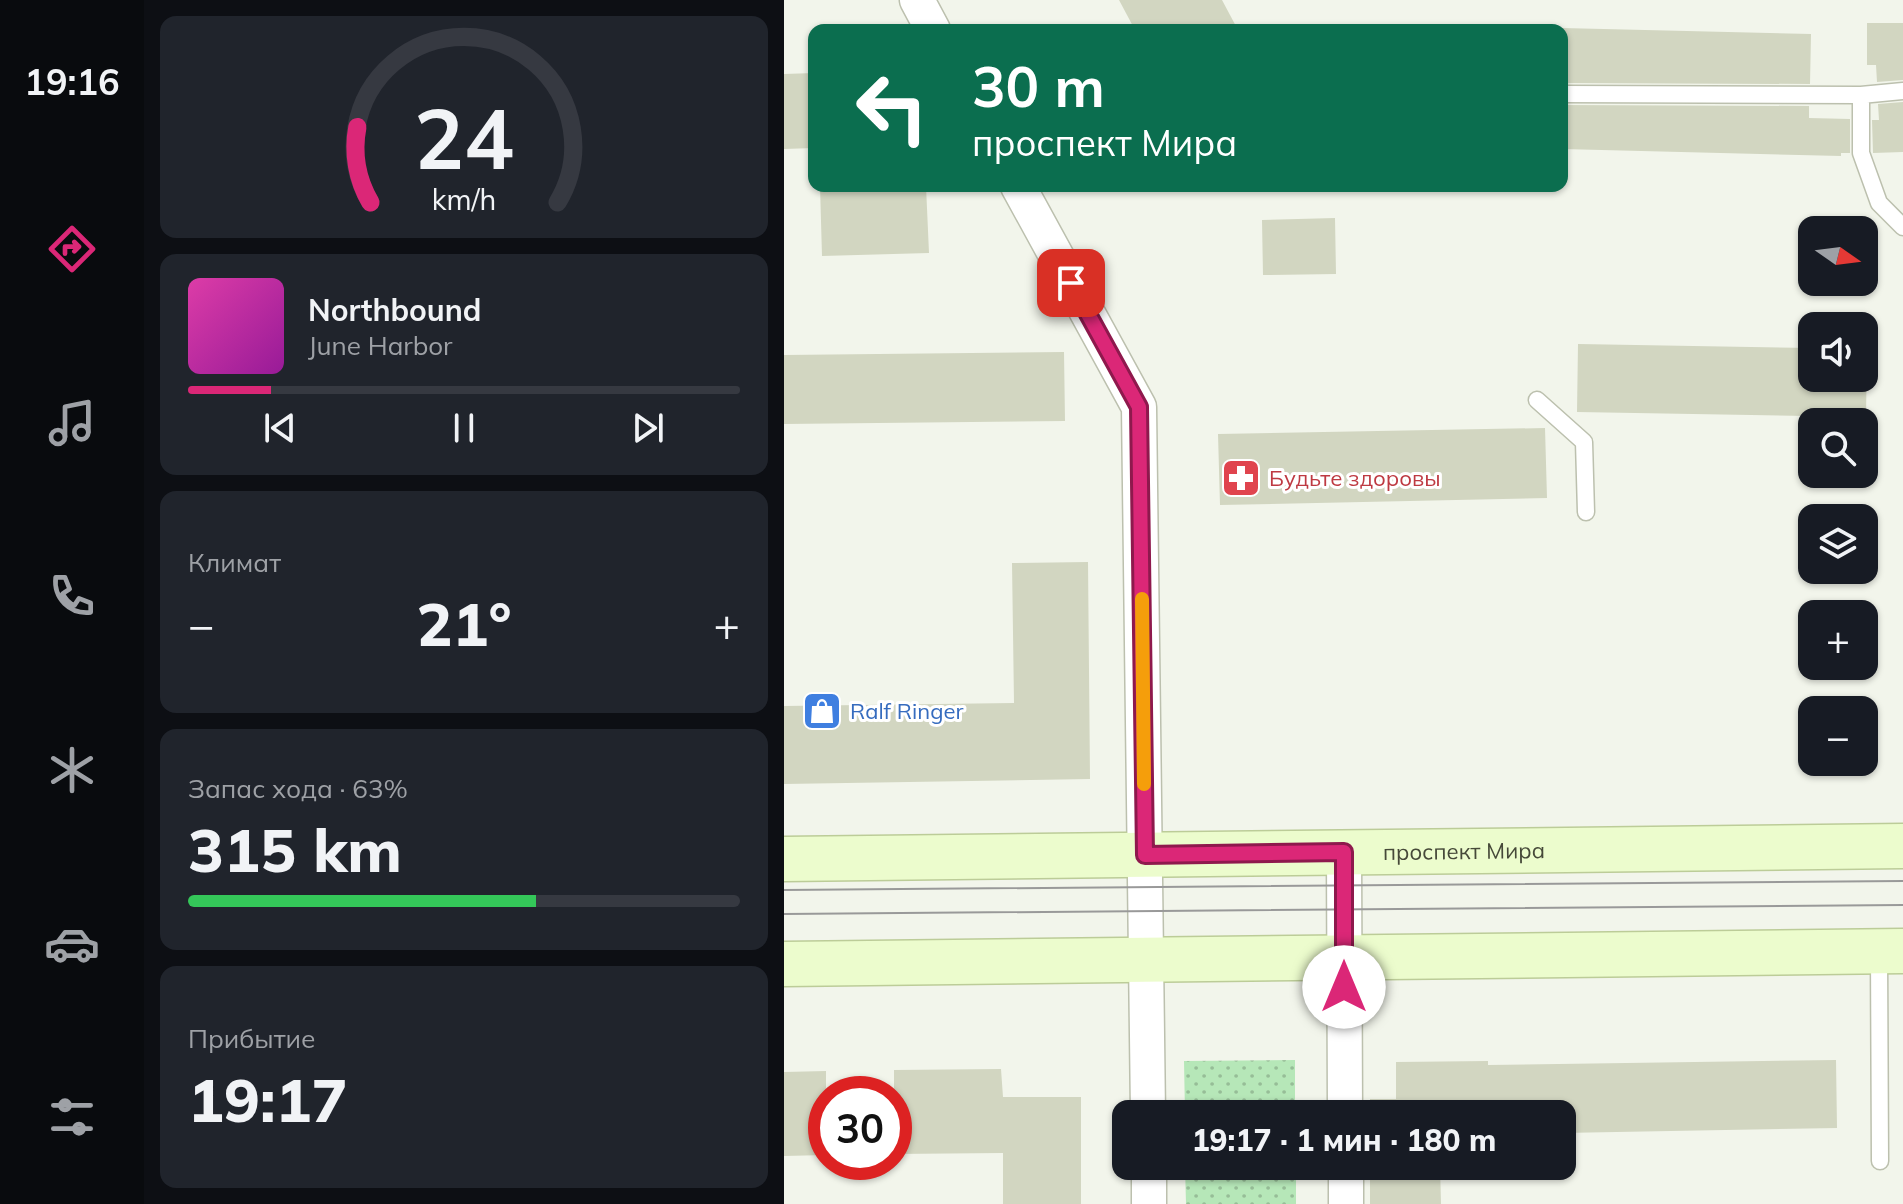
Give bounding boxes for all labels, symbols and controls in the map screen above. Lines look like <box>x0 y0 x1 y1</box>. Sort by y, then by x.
text: 30 m <box>972 51 1105 121</box>
icon: left <box>840 56 944 160</box>
text: 19:16 <box>24 59 120 104</box>
text: 24 <box>414 84 514 189</box>
text: проспект Мира <box>972 120 1237 165</box>
text: km/h <box>432 181 496 217</box>
north arrow <box>1798 216 1878 296</box>
map controls <box>1798 216 1878 776</box>
icon: directions <box>44 221 100 277</box>
pin <box>1037 249 1105 317</box>
icon: arrive <box>1049 261 1093 305</box>
text: Northbound <box>308 291 481 329</box>
button: sound <box>1798 312 1878 392</box>
text: June Harbor <box>308 329 453 362</box>
icon: music <box>44 395 100 451</box>
icon: previous <box>258 406 302 450</box>
icon: pause <box>442 406 486 450</box>
icon: next <box>626 406 670 450</box>
button: search <box>1798 408 1878 488</box>
pharmacy icon: Будьте здоровы <box>1220 457 1262 499</box>
place label: Будьте здоровы <box>1269 464 1441 492</box>
button: layers <box>1798 504 1878 584</box>
text: Климат <box>188 546 281 579</box>
icon: phone <box>44 568 100 624</box>
text: 21° <box>416 586 512 661</box>
text: − <box>188 597 214 652</box>
text: + <box>714 597 740 652</box>
button: + <box>1798 600 1878 680</box>
shop icon: Ralf Ringer <box>801 690 843 732</box>
button: − <box>1798 696 1878 776</box>
place label: Ralf Ringer <box>850 697 963 725</box>
icon: climate <box>44 742 100 798</box>
text: Запас хода · 63% <box>188 772 408 805</box>
text: 315 km <box>188 812 402 887</box>
street label: проспект Мира <box>1383 836 1545 866</box>
icon: car <box>44 916 100 972</box>
position arrow <box>1302 945 1386 1029</box>
text: Прибытие <box>188 1022 315 1055</box>
text: 19:17 <box>188 1062 348 1137</box>
speed limit sign: 30 <box>808 1076 912 1180</box>
icon: filters <box>44 1089 100 1145</box>
text: 19:17 · 1 мин · 180 m <box>1192 1121 1496 1159</box>

